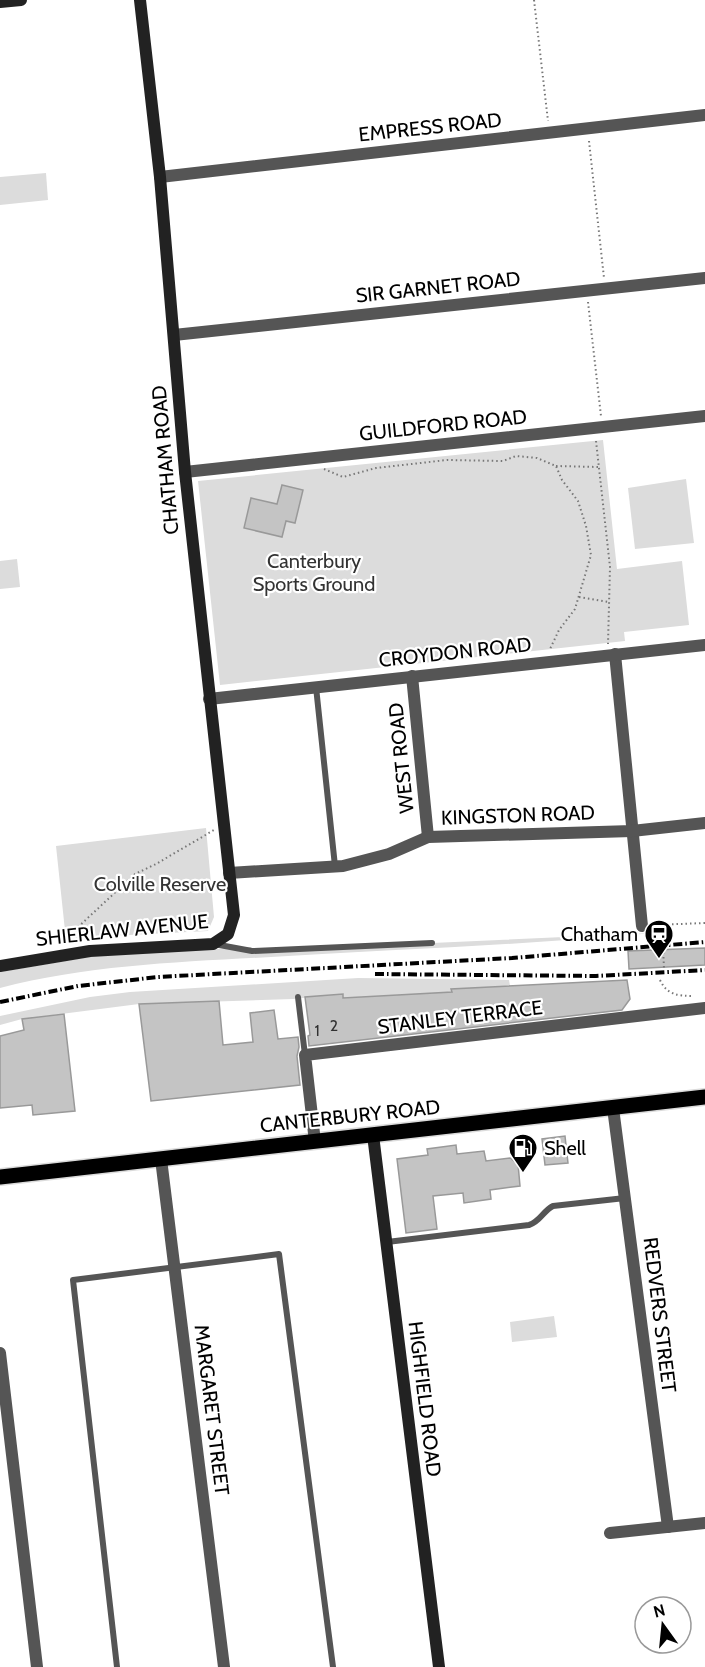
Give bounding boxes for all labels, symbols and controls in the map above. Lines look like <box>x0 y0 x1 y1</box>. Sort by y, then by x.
street label: EMPRESS ROAD <box>357 108 503 146</box>
street label: SIR GARNET ROAD <box>354 266 522 308</box>
street label: CHATHAM ROAD <box>147 384 183 536</box>
street label: GUILDFORD ROAD <box>358 404 528 446</box>
park label: Canterbury Sports Ground <box>253 549 375 596</box>
street label: CROYDON ROAD <box>378 632 532 672</box>
street label: WEST ROAD <box>383 702 419 814</box>
street label: KINGSTON ROAD <box>441 800 595 830</box>
park label: Colville Reserve <box>94 872 226 896</box>
street label: SHIERLAW AVENUE <box>35 909 209 951</box>
station icon: Chatham <box>643 918 675 960</box>
place label: Chatham <box>561 922 638 946</box>
street label: STANLEY TERRACE <box>376 995 544 1039</box>
house number: 2 <box>330 1016 338 1035</box>
house number: 1 <box>314 1021 320 1040</box>
street label: CANTERBURY ROAD <box>259 1095 441 1137</box>
fuel station icon: Shell <box>507 1132 539 1174</box>
place label: Shell <box>544 1136 586 1160</box>
street label: REDVERS STREET <box>639 1236 681 1394</box>
street label: HIGHFIELD ROAD <box>404 1320 446 1478</box>
street label: MARGARET STREET <box>190 1323 234 1497</box>
north arrow <box>633 1595 693 1655</box>
text: N <box>651 1600 667 1622</box>

